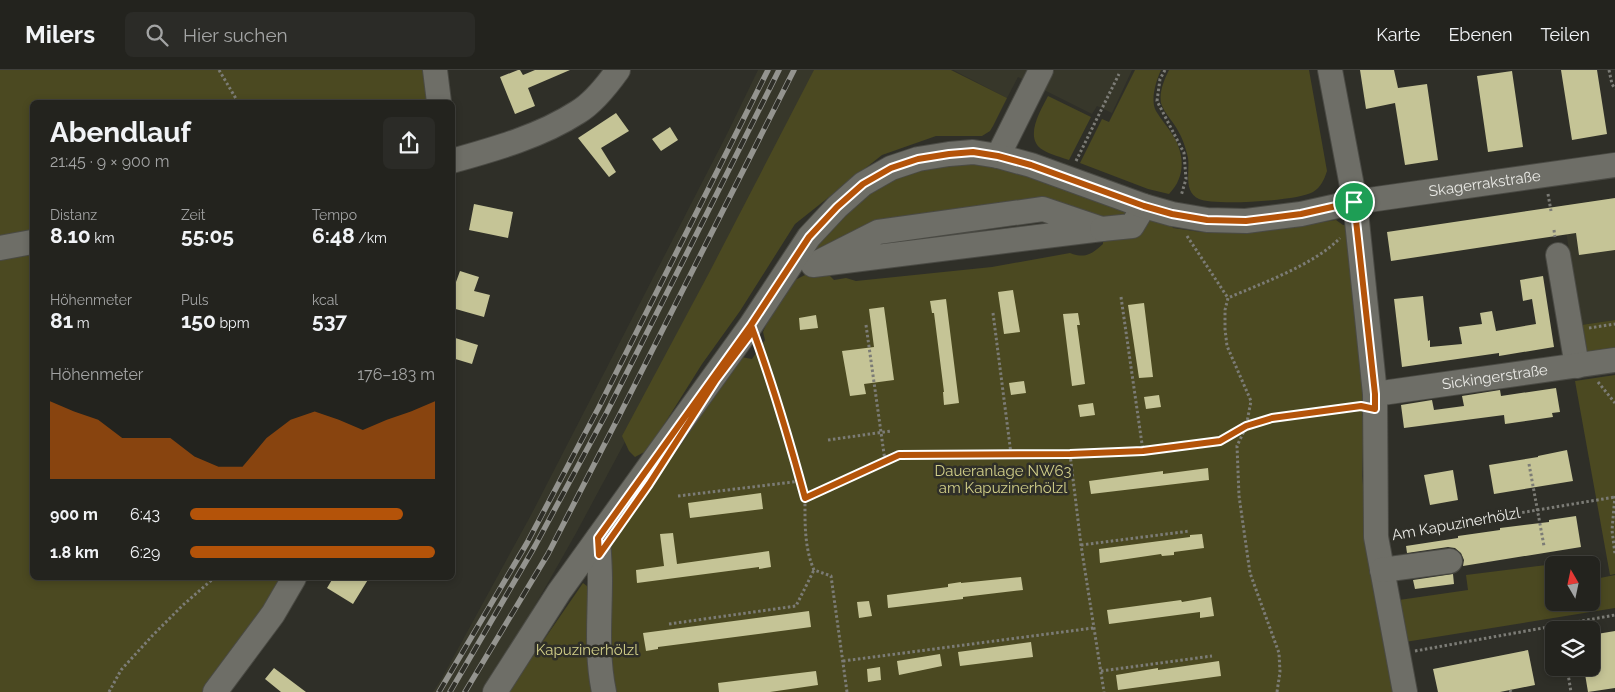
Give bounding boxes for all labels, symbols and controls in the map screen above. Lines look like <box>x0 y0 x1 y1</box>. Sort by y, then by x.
search box <box>125 12 475 57</box>
text: Milers <box>25 20 95 49</box>
icon: search <box>143 21 171 49</box>
text: Hier suchen <box>183 24 288 46</box>
text: Karte <box>1376 24 1420 45</box>
text: Ebenen <box>1448 24 1513 45</box>
text: Teilen <box>1541 24 1590 45</box>
text: Abendlauf <box>50 116 191 149</box>
button: share <box>383 117 435 169</box>
text: 21:45 · 9 × 900 m <box>50 152 169 171</box>
street label: Skagerrakstraße <box>1428 167 1542 200</box>
pin <box>1333 181 1375 223</box>
icon: arrive <box>1340 188 1368 216</box>
text: Distanz <box>50 207 97 223</box>
text: Zeit <box>181 207 206 223</box>
text: Tempo <box>312 207 357 223</box>
text: 8.10 <box>50 223 91 248</box>
text: 55:05 <box>181 223 234 248</box>
text: 6:48 <box>312 223 355 248</box>
text: km <box>91 230 115 246</box>
text: /km <box>355 230 387 246</box>
text: Höhenmeter <box>50 292 132 308</box>
text: Puls <box>181 292 209 308</box>
text: kcal <box>312 292 338 308</box>
text: 81 <box>50 308 73 333</box>
text: 150 <box>181 308 216 333</box>
text: 537 <box>312 308 347 333</box>
text: m <box>73 315 90 331</box>
text: bpm <box>216 315 250 331</box>
street label: Sickingerstraße <box>1441 361 1549 393</box>
text: Höhenmeter <box>50 365 144 384</box>
text: 176–183 m <box>357 365 435 384</box>
park label: Daueranlage NW63 am Kapuzinerhölzl <box>935 462 1071 497</box>
street label: Am Kapuzinerhölzl <box>1390 504 1523 544</box>
text: 900 m <box>50 505 98 524</box>
text: 6:43 <box>130 505 160 524</box>
text: 1.8 km <box>50 543 99 562</box>
text: 6:29 <box>130 543 160 562</box>
north arrow <box>1545 556 1600 611</box>
map controls <box>1545 556 1600 676</box>
button: layers <box>1545 621 1600 676</box>
park label: Kapuzinerhölzl <box>536 641 639 659</box>

